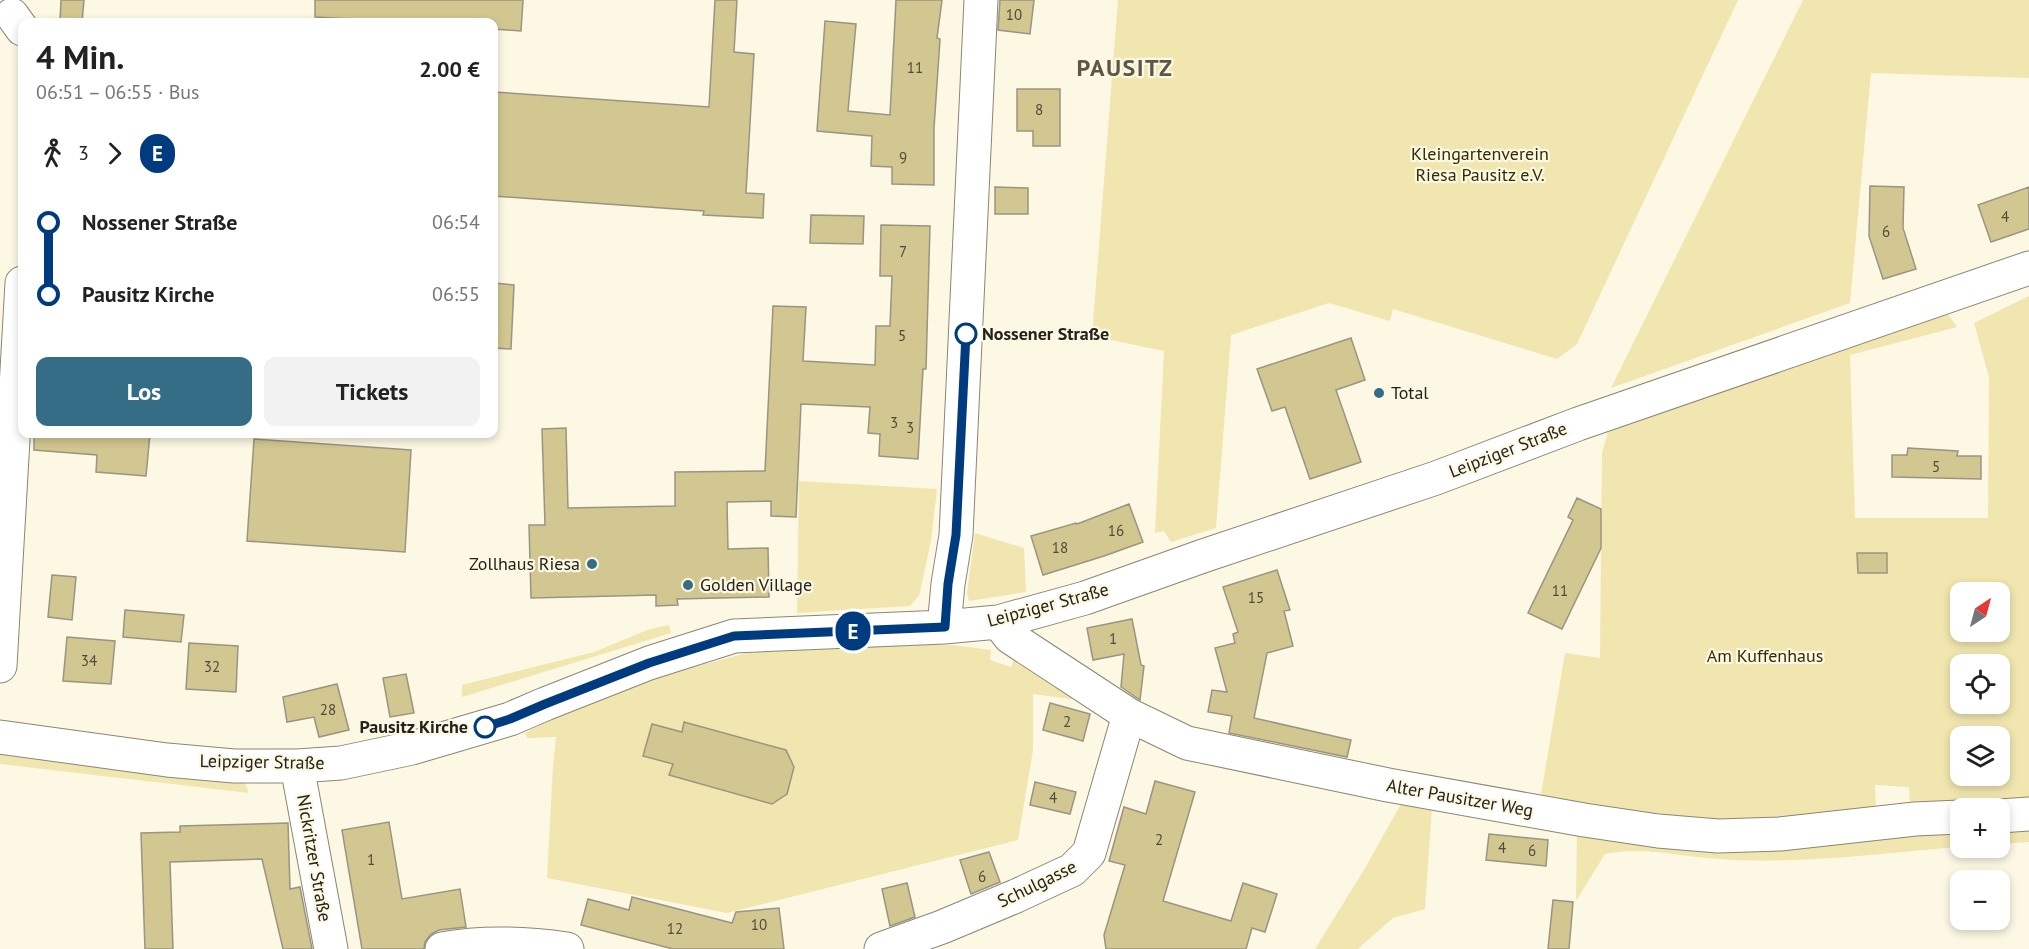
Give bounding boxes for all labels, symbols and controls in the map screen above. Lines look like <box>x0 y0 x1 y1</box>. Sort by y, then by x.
house number: 10 <box>1006 5 1022 24</box>
text: 4 Min. <box>36 35 124 78</box>
district label: PAUSITZ <box>1077 52 1173 83</box>
text: 2.00 € <box>419 55 480 83</box>
house number: 11 <box>907 58 923 77</box>
text: 06:51 – 06:55 · Bus <box>36 79 200 105</box>
house number: 8 <box>1035 100 1043 119</box>
icon: walk <box>36 137 69 170</box>
icon: forward <box>98 137 131 170</box>
text: 3 <box>78 140 89 166</box>
text: E <box>152 140 163 167</box>
park label: Kleingartenverein Riesa Pausitz e.V. <box>1411 142 1549 186</box>
house number: 9 <box>899 148 907 167</box>
house number: 4 <box>2001 207 2009 226</box>
text: Nossener Straße <box>82 208 237 236</box>
text: 06:54 <box>432 209 480 235</box>
house number: 6 <box>1882 222 1890 241</box>
house number: 7 <box>899 242 907 261</box>
text: Pausitz Kirche <box>82 280 215 308</box>
text: 06:55 <box>432 281 480 307</box>
place label: Nossener Straße <box>982 322 1109 345</box>
marker: Nossener Straße <box>955 323 977 345</box>
house number: 5 <box>898 326 906 345</box>
button: Los <box>36 357 252 426</box>
button: Tickets <box>264 357 480 426</box>
place label: Total <box>1391 381 1429 404</box>
marker: Total <box>1372 386 1386 400</box>
house number: 3 <box>890 413 898 432</box>
street label: Leipziger Straße <box>1445 416 1570 483</box>
house number: 3 <box>906 418 914 437</box>
house number: 5 <box>1932 457 1940 476</box>
house number: 16 <box>1108 521 1124 540</box>
house number: 18 <box>1052 538 1068 557</box>
place label: Zollhaus Riesa <box>469 552 580 575</box>
marker: Zollhaus Riesa <box>585 557 599 571</box>
place label: Golden Village <box>700 573 812 596</box>
street label: Leipziger Straße <box>985 577 1111 632</box>
marker: Golden Village <box>681 578 695 592</box>
house number: 11 <box>1552 581 1568 600</box>
north arrow <box>1950 582 2010 642</box>
map controls <box>1950 582 2010 930</box>
house number: 15 <box>1248 588 1264 607</box>
line badge: E <box>834 612 872 650</box>
text: E <box>848 618 858 645</box>
house number: 1 <box>1109 629 1117 648</box>
park label: Am Kuffenhaus <box>1707 644 1823 667</box>
house number: 34 <box>81 651 97 670</box>
button: locate <box>1950 654 2010 714</box>
house number: 32 <box>204 657 220 676</box>
house number: 28 <box>320 700 336 719</box>
house number: 2 <box>1063 712 1071 731</box>
place label: Pausitz Kirche <box>360 715 468 738</box>
marker: Pausitz Kirche <box>474 716 496 738</box>
button: layers <box>1950 726 2010 786</box>
street label: Leipziger Straße <box>199 749 325 774</box>
street label: Alter Pausitzer Weg <box>1385 773 1535 822</box>
house number: 4 <box>1049 788 1057 807</box>
street label: Nickritzer Straße <box>292 792 337 923</box>
button: + <box>1950 798 2010 858</box>
house number: 2 <box>1155 830 1163 849</box>
house number: 4 <box>1498 838 1506 857</box>
house number: 6 <box>1528 841 1536 860</box>
house number: 1 <box>367 850 375 869</box>
street label: Schulgasse <box>993 855 1080 913</box>
house number: 6 <box>978 867 986 886</box>
button: − <box>1950 870 2010 930</box>
house number: 10 <box>751 915 767 934</box>
house number: 12 <box>667 919 683 938</box>

